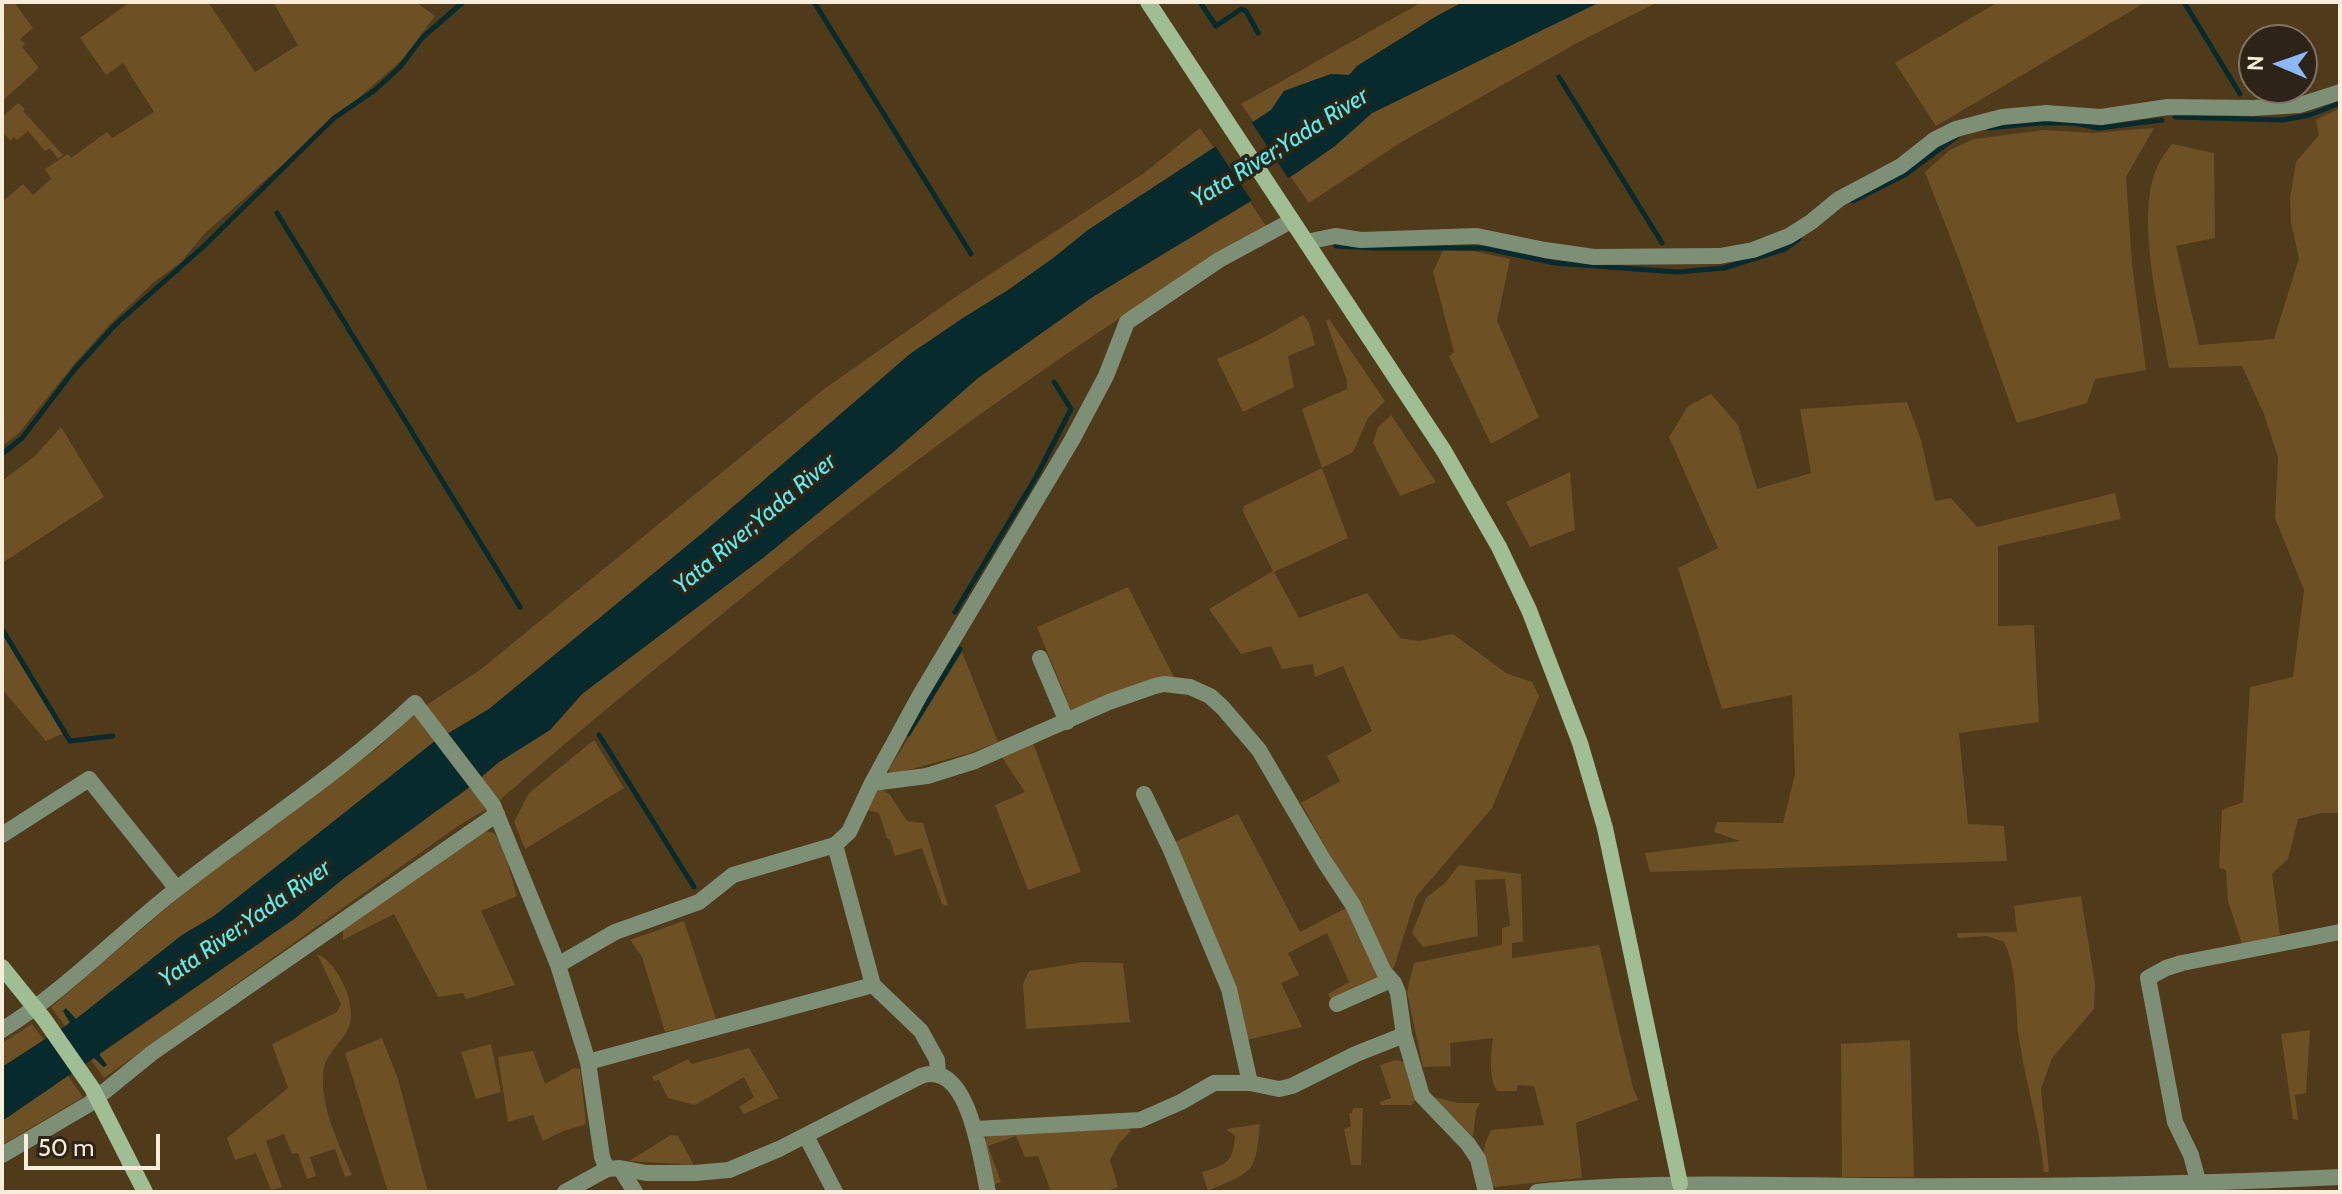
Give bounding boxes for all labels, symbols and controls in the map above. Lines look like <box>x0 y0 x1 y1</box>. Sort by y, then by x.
north arrow <box>2238 24 2318 104</box>
text: N <box>2242 55 2269 71</box>
water label: Yata River;Yada River <box>1186 82 1374 214</box>
water label: Yata River;Yada River <box>668 448 842 600</box>
water label: Yata River;Yada River <box>154 854 336 994</box>
scale bar <box>28 1118 164 1168</box>
text: 50 m <box>38 1133 94 1162</box>

